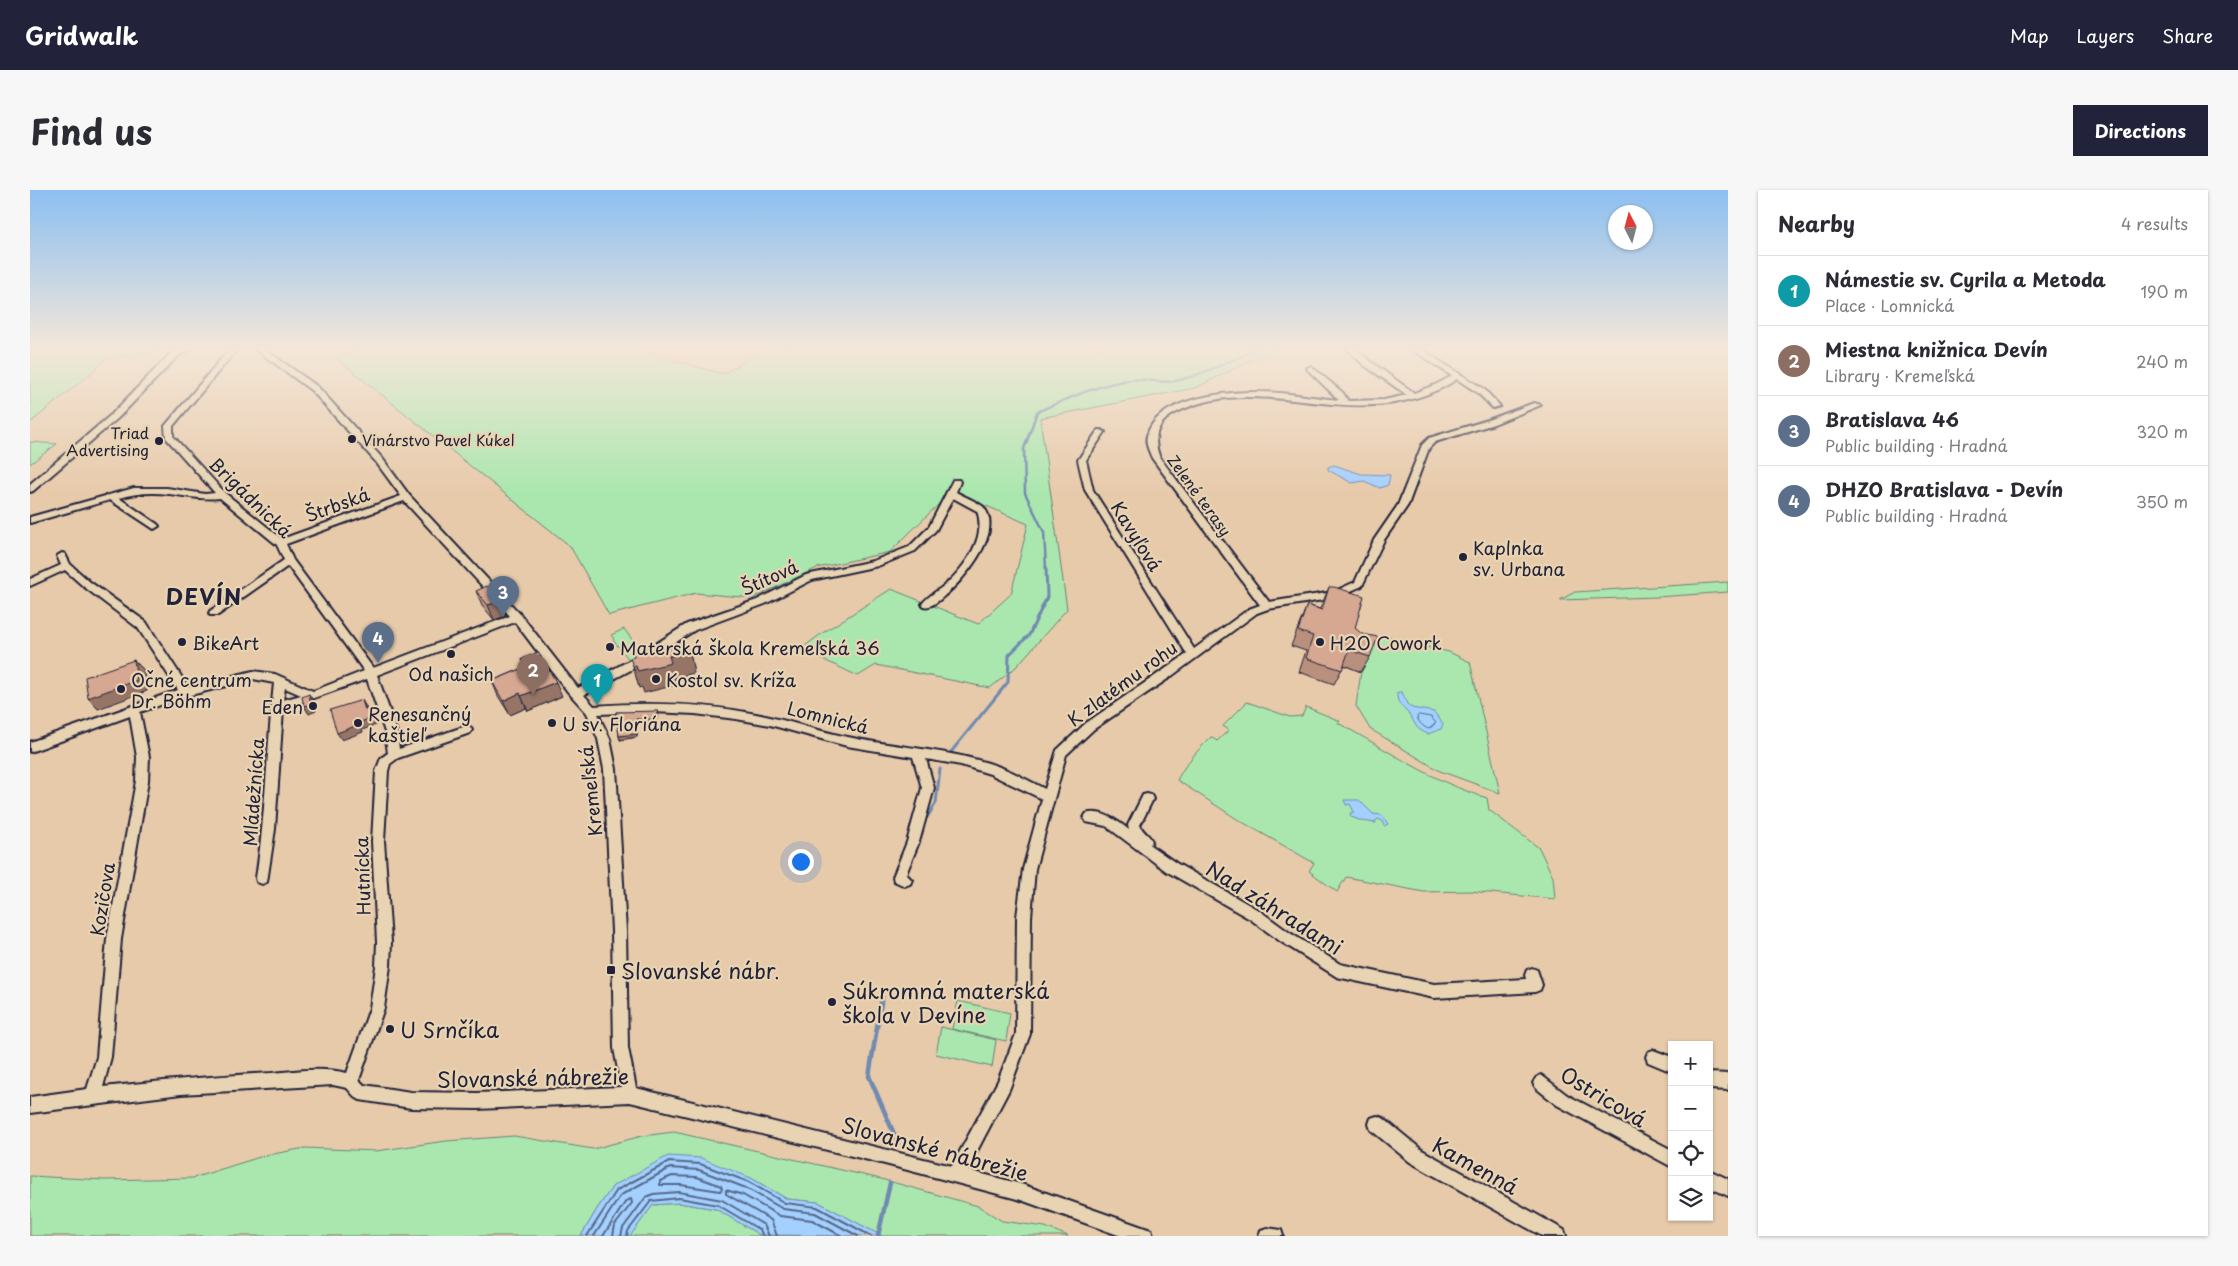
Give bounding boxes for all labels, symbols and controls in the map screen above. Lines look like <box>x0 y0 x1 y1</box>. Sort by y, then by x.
text: Gridwalk <box>25 17 138 53</box>
text: Map <box>2010 22 2049 49</box>
text: Layers <box>2077 22 2134 49</box>
text: Share <box>2162 22 2213 49</box>
text: Find us <box>30 104 152 157</box>
button: Directions <box>2073 105 2208 156</box>
north arrow <box>1608 205 1653 250</box>
text: Nearby <box>1778 207 1855 239</box>
text: 4 results <box>2121 211 2188 235</box>
text: Námestie sv. Cyrila a Metoda <box>1825 265 2106 293</box>
text: 1 <box>1790 279 1798 303</box>
text: 190 m <box>2140 279 2188 303</box>
text: Place · Lomnická <box>1825 293 1954 317</box>
text: Miestna knižnica Devín <box>1825 335 2048 363</box>
text: 2 <box>1788 349 1800 373</box>
text: 240 m <box>2136 349 2188 373</box>
text: Library · Kremeľská <box>1825 363 1975 387</box>
text: Bratislava 46 <box>1825 405 1959 433</box>
text: 3 <box>1789 419 1799 443</box>
text: 320 m <box>2137 419 2188 443</box>
place label: Triad Advertising <box>66 421 149 461</box>
place label: Vinárstvo Pavel Kúkel <box>362 428 515 451</box>
marker: Vinárstvo Pavel Kúkel <box>346 433 358 445</box>
text: Public building · Hradná <box>1825 433 2008 457</box>
marker: Triad Advertising <box>153 435 165 447</box>
street label: Zelené terasy <box>1163 449 1237 541</box>
street label: Brigádnická <box>203 450 299 544</box>
text: DHZO Bratislava - Devín <box>1825 475 2063 503</box>
street label: Štrbská <box>301 480 374 528</box>
text: 4 <box>1789 489 1799 513</box>
text: 350 m <box>2136 489 2188 513</box>
street label: Kavyľová <box>1105 496 1169 576</box>
text: Public building · Hradná <box>1825 503 2008 527</box>
place label: Kaplnka sv. Urbana <box>1473 534 1565 582</box>
marker: Kaplnka sv. Urbana <box>1457 551 1469 563</box>
street label: Štítová <box>736 552 802 602</box>
pin: 3 <box>487 576 519 617</box>
district label: DEVÍN <box>166 579 242 612</box>
pin: 4 <box>362 622 394 663</box>
place label: BikeArt <box>192 629 260 656</box>
place label: H2O Cowork <box>1330 629 1442 656</box>
place label: Materská škola Kremeľská 36 <box>620 634 880 661</box>
street label: K zlatému rohu <box>1061 634 1183 732</box>
marker: BikeArt <box>176 636 188 648</box>
marker: H2O Cowork <box>1314 636 1326 648</box>
marker: Materská škola Kremeľská 36 <box>604 641 616 653</box>
marker: Od našich <box>445 648 457 660</box>
pin: 2 <box>517 654 549 695</box>
place label: Od našich <box>408 660 494 687</box>
pin: 1 <box>581 664 613 705</box>
place label: Očné centrum Dr. Böhm <box>131 666 252 714</box>
place label: Kostol sv. Kríža <box>666 666 797 693</box>
marker: Kostol sv. Kríža <box>650 673 662 685</box>
marker: Očné centrum Dr. Böhm <box>115 683 127 695</box>
place label: Eden <box>261 693 303 720</box>
street label: Lomnická <box>784 694 872 740</box>
marker: Eden <box>307 700 319 712</box>
place label: Renesančný kaštieľ <box>368 700 471 748</box>
place label: U sv. Floriána <box>562 710 682 737</box>
marker: Renesančný kaštieľ <box>352 717 364 729</box>
marker: U sv. Floriána <box>546 717 558 729</box>
street label: Mládežnícka <box>236 736 270 847</box>
street label: Kremeľská <box>572 744 608 837</box>
street label: Hutnícka <box>347 835 377 916</box>
your location <box>788 849 814 875</box>
street label: Nad záhradami <box>1200 852 1350 962</box>
street label: Kozičova <box>83 860 121 938</box>
place label: Slovanské nábr. <box>621 954 780 986</box>
marker: Slovanské nábr. <box>605 964 617 976</box>
place label: Súkromná materská škola v Devíne <box>842 974 1049 1030</box>
marker: Súkromná materská škola v Devíne <box>826 996 838 1008</box>
place label: U Srnčíka <box>400 1013 499 1045</box>
marker: U Srnčíka <box>384 1023 396 1035</box>
map controls <box>1668 1041 1713 1221</box>
button: + <box>1668 1041 1713 1086</box>
street label: Ostricová <box>1555 1058 1654 1135</box>
street label: Slovanské nábrežie <box>437 1059 629 1095</box>
button: − <box>1668 1086 1713 1131</box>
street label: Slovanské nábrežie <box>838 1108 1032 1188</box>
street label: Kamenná <box>1427 1128 1525 1202</box>
button: locate <box>1668 1131 1713 1176</box>
button: layers <box>1668 1176 1713 1221</box>

